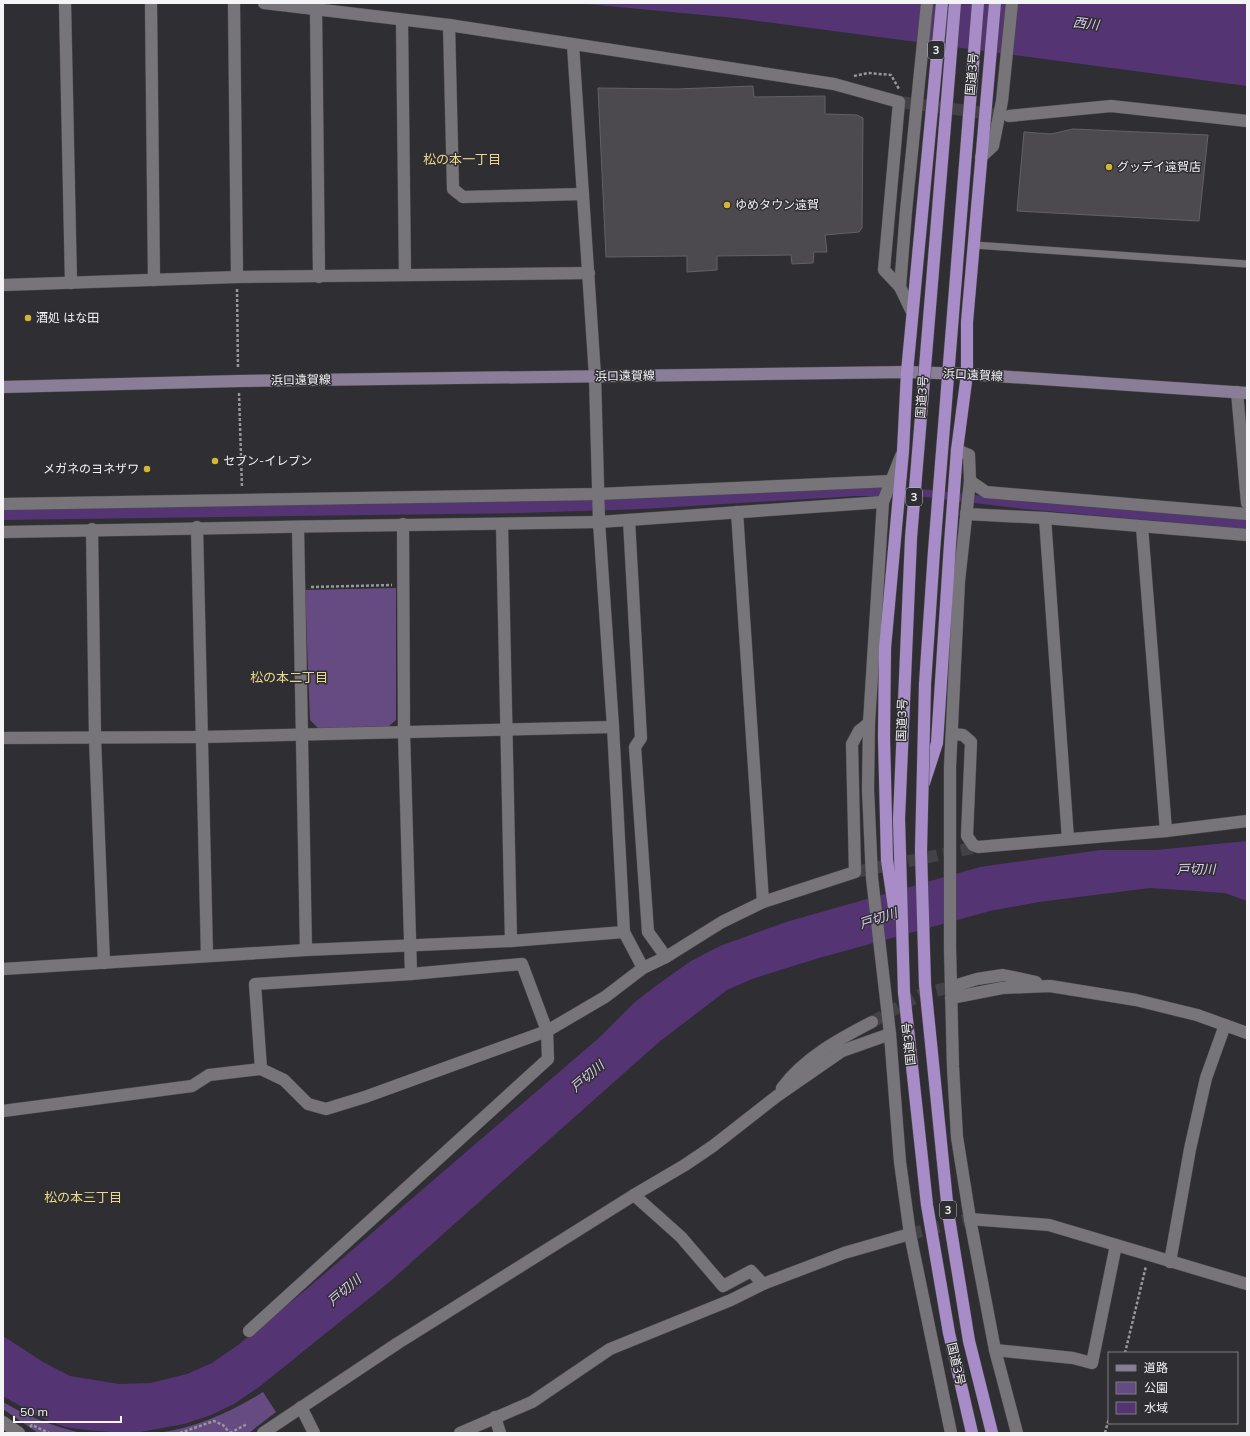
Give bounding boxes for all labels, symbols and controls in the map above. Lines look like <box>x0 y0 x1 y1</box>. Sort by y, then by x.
water label: 西川 <box>1072 13 1102 33</box>
road number: 3 <box>928 41 944 59</box>
street label: 国道3号 <box>962 52 981 96</box>
district label: 松の本一丁目 <box>423 151 501 167</box>
place label: グッデイ遠賀店 <box>1117 159 1201 174</box>
marker: グッデイ遠賀店 <box>1104 162 1114 172</box>
place label: ゆめタウン遠賀 <box>735 197 819 212</box>
marker: ゆめタウン遠賀 <box>722 200 732 210</box>
place label: 酒処 はな田 <box>36 310 99 325</box>
marker: 酒処 はな田 <box>23 313 33 323</box>
street label: 浜口遠賀線 <box>943 365 1003 384</box>
street label: 浜口遠賀線 <box>595 367 655 384</box>
street label: 浜口遠賀線 <box>271 371 331 388</box>
street label: 国道3号 <box>913 375 930 419</box>
place label: セブン-イレブン <box>223 453 312 468</box>
marker: セブン-イレブン <box>210 456 220 466</box>
place label: メガネのヨネザワ <box>43 461 139 476</box>
marker: メガネのヨネザワ <box>142 464 152 474</box>
road number: 3 <box>906 488 922 506</box>
district label: 松の本二丁目 <box>250 669 328 685</box>
street label: 国道3号 <box>893 698 910 742</box>
water label: 戸切川 <box>1176 861 1218 877</box>
water label: 戸切川 <box>857 904 901 932</box>
street label: 国道3号 <box>899 1022 918 1066</box>
water label: 戸切川 <box>567 1056 608 1095</box>
district label: 松の本三丁目 <box>44 1189 122 1205</box>
road number: 3 <box>940 1201 956 1219</box>
water label: 戸切川 <box>324 1270 365 1309</box>
street label: 国道3号 <box>944 1341 969 1387</box>
legend <box>1108 1352 1238 1424</box>
text: 道路 <box>1144 1360 1168 1375</box>
text: 公園 <box>1144 1380 1168 1395</box>
scale bar <box>14 1398 121 1424</box>
text: 水域 <box>1144 1400 1168 1415</box>
text: 50 m <box>20 1404 48 1419</box>

